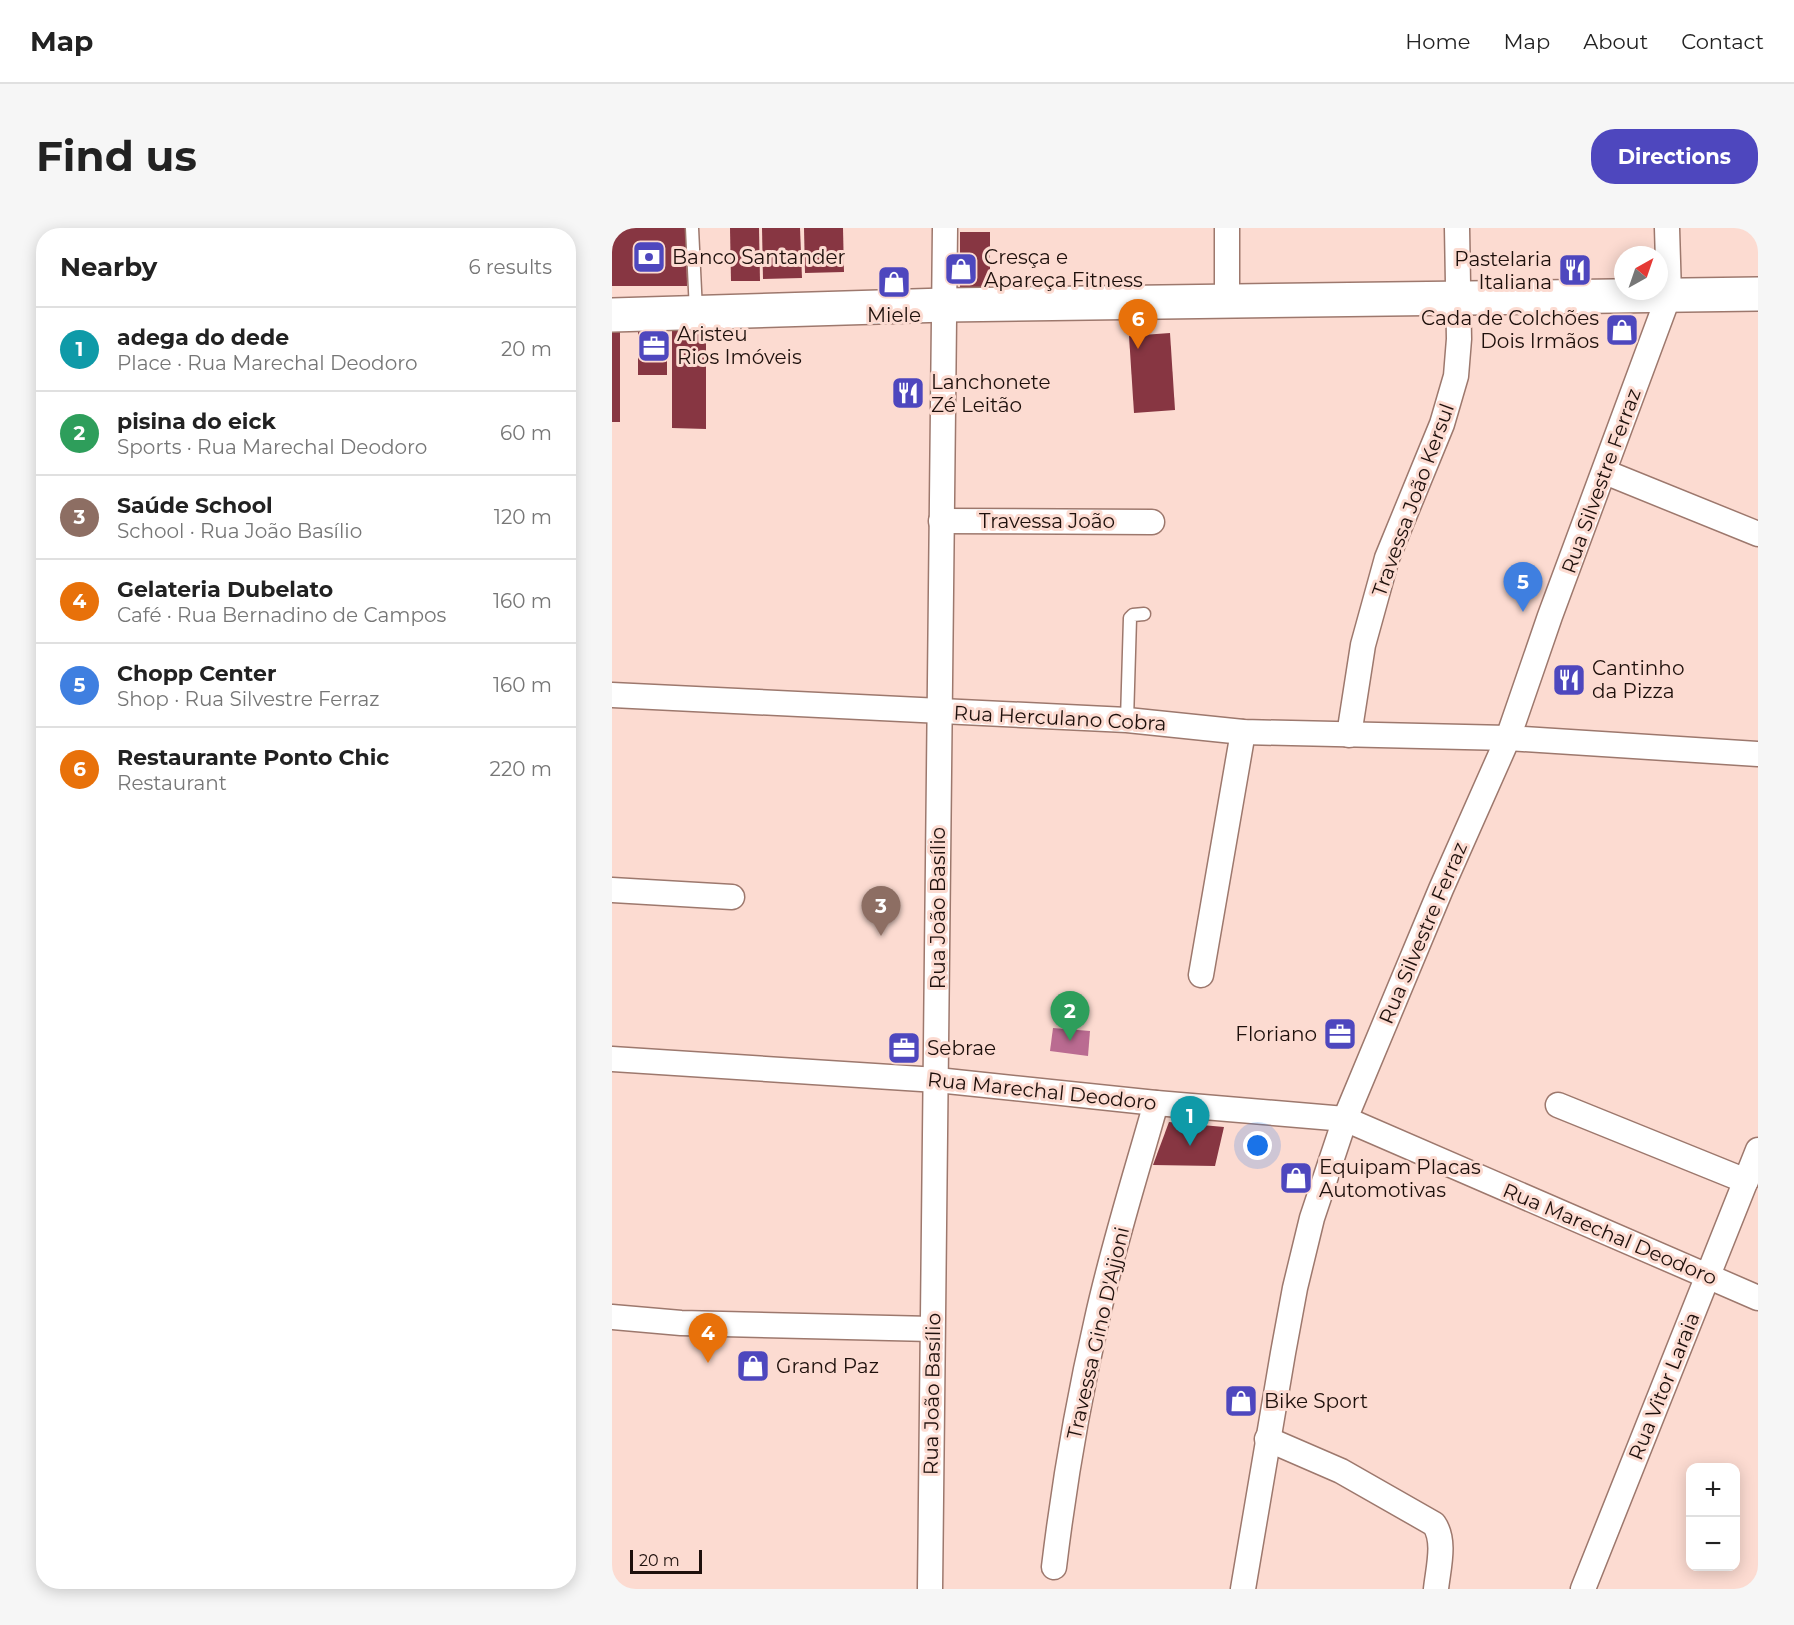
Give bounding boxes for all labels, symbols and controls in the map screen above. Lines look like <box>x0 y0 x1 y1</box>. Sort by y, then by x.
text: Map <box>30 24 93 58</box>
text: Home <box>1405 29 1470 54</box>
text: Map <box>1503 29 1550 54</box>
text: About <box>1583 29 1648 54</box>
text: Contact <box>1681 29 1764 54</box>
button: Directions <box>1591 129 1758 184</box>
text: Find us <box>36 130 197 182</box>
bank icon: Banco Santander <box>631 239 667 275</box>
place label: Banco Santander <box>672 245 846 269</box>
place label: Cresça e Apareça Fitness <box>984 245 1143 292</box>
north arrow <box>1614 246 1668 300</box>
place label: Pastelaria Italiana <box>1454 247 1552 294</box>
text: Nearby <box>60 251 157 283</box>
shop icon: Cresça e Apareça Fitness <box>943 251 979 287</box>
restaurant icon: Pastelaria Italiana <box>1557 252 1593 288</box>
text: 6 results <box>468 255 552 279</box>
shop icon: Miele <box>876 264 912 300</box>
pin: 6 <box>1118 300 1158 349</box>
place label: Miele <box>867 303 921 327</box>
place label: Cada de Colchões Dois Irmãos <box>1421 306 1599 353</box>
shop icon: Cada de Colchões Dois Irmãos <box>1604 312 1640 348</box>
place label: Aristeu Rios Imóveis <box>677 322 802 369</box>
text: adega do dede <box>117 324 289 351</box>
office icon: Aristeu Rios Imóveis <box>636 328 672 364</box>
text: 1 <box>76 337 83 361</box>
text: 20 m <box>501 337 552 361</box>
text: Place · Rua Marechal Deodoro <box>117 351 418 375</box>
place label: Lanchonete Zé Leitão <box>931 370 1051 417</box>
restaurant icon: Lanchonete Zé Leitão <box>890 375 926 411</box>
street label: Rua Silvestre Ferraz <box>1556 385 1646 577</box>
street label: Travessa João Kersul <box>1367 400 1459 600</box>
text: pisina do eick <box>117 408 276 435</box>
text: 2 <box>74 421 85 445</box>
text: 60 m <box>500 421 552 445</box>
text: Sports · Rua Marechal Deodoro <box>117 435 427 459</box>
text: Saúde School <box>117 492 273 519</box>
text: 3 <box>74 505 85 529</box>
text: 120 m <box>494 505 552 529</box>
street label: Travessa João <box>979 509 1115 533</box>
text: School · Rua João Basílio <box>117 519 362 543</box>
pin: 5 <box>1504 562 1542 612</box>
text: Gelateria Dubelato <box>117 576 333 603</box>
text: 4 <box>73 589 86 613</box>
text: 160 m <box>493 589 552 613</box>
text: Café · Rua Bernadino de Campos <box>117 603 446 627</box>
place label: Cantinho da Pizza <box>1592 656 1684 703</box>
text: Chopp Center <box>117 660 276 687</box>
restaurant icon: Cantinho da Pizza <box>1551 662 1587 698</box>
text: 5 <box>74 673 85 697</box>
text: 160 m <box>493 673 552 697</box>
text: Shop · Rua Silvestre Ferraz <box>117 687 380 711</box>
street label: Rua Herculano Cobra <box>953 700 1167 736</box>
text: Restaurante Ponto Chic <box>117 744 389 771</box>
text: 6 <box>73 757 86 781</box>
text: 220 m <box>490 757 552 781</box>
text: Restaurant <box>117 771 227 795</box>
street label: Rua João Basílio <box>926 827 950 989</box>
street label: Rua Silvestre Ferraz <box>1374 839 1472 1027</box>
pin: 3 <box>862 886 900 936</box>
pin: 2 <box>1050 992 1090 1041</box>
office icon: Floriano <box>1322 1016 1358 1052</box>
place label: Floriano <box>1235 1022 1317 1046</box>
office icon: Sebrae <box>886 1030 922 1066</box>
place label: Sebrae <box>927 1036 996 1060</box>
street label: Rua Marechal Deodoro <box>926 1067 1158 1115</box>
pin: 1 <box>1170 1096 1210 1146</box>
your location <box>1243 1131 1272 1160</box>
place label: Equipam Placas Automotivas <box>1319 1155 1481 1202</box>
shop icon: Equipam Placas Automotivas <box>1278 1160 1314 1196</box>
street label: Rua Marechal Deodoro <box>1499 1178 1721 1290</box>
street label: Travessa Gino D'Ajjoni <box>1062 1224 1134 1442</box>
street label: Rua Vitor Laraia <box>1623 1309 1705 1463</box>
street label: Rua João Basílio <box>919 1313 945 1475</box>
pin: 4 <box>688 1314 728 1363</box>
shop icon: Grand Paz <box>735 1348 771 1384</box>
place label: Grand Paz <box>776 1354 879 1378</box>
shop icon: Bike Sport <box>1223 1383 1259 1419</box>
place label: Bike Sport <box>1264 1389 1368 1413</box>
map controls <box>1686 1463 1740 1571</box>
button: + <box>1686 1463 1740 1517</box>
button: − <box>1686 1517 1740 1571</box>
scale bar <box>630 1547 702 1574</box>
text: 20 m <box>639 1551 680 1570</box>

